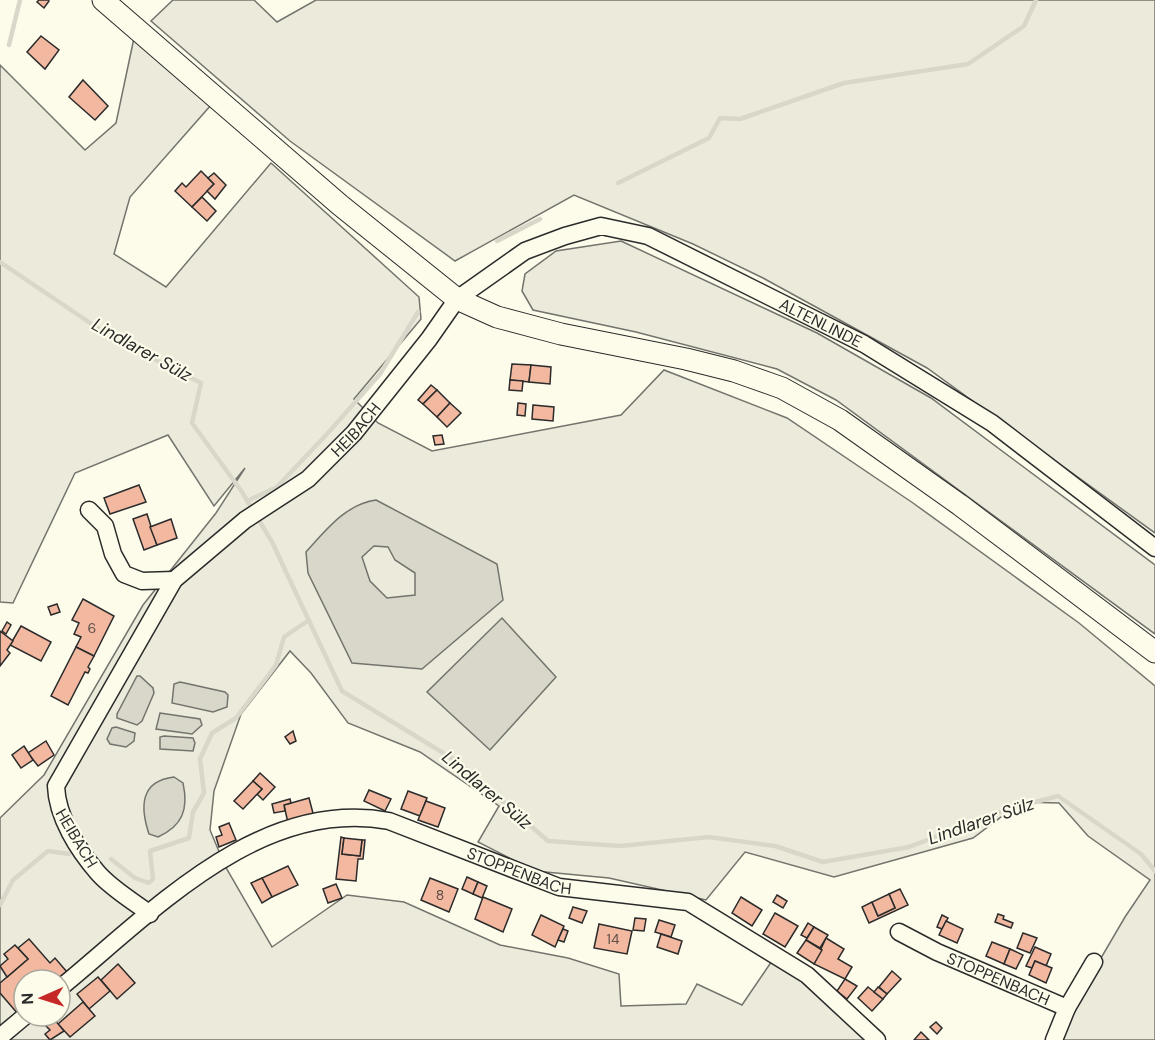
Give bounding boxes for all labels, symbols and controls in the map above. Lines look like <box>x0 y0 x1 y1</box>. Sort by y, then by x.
street label: ALTENLINDE <box>776 293 865 352</box>
water label: Lindlarer Sülz <box>88 313 197 388</box>
street label: HEIBACH <box>326 398 385 461</box>
house number: 6 <box>88 619 96 637</box>
water label: Lindlarer Sülz <box>437 745 538 835</box>
water label: Lindlarer Sülz <box>925 791 1038 850</box>
street label: HEIBACH <box>51 805 102 872</box>
street label: STOPPENBACH <box>464 842 573 899</box>
house number: 8 <box>436 886 444 904</box>
house number: 14 <box>607 930 620 948</box>
street label: STOPPENBACH <box>944 948 1053 1010</box>
north arrow <box>12 968 72 1028</box>
text: N <box>17 992 38 1005</box>

